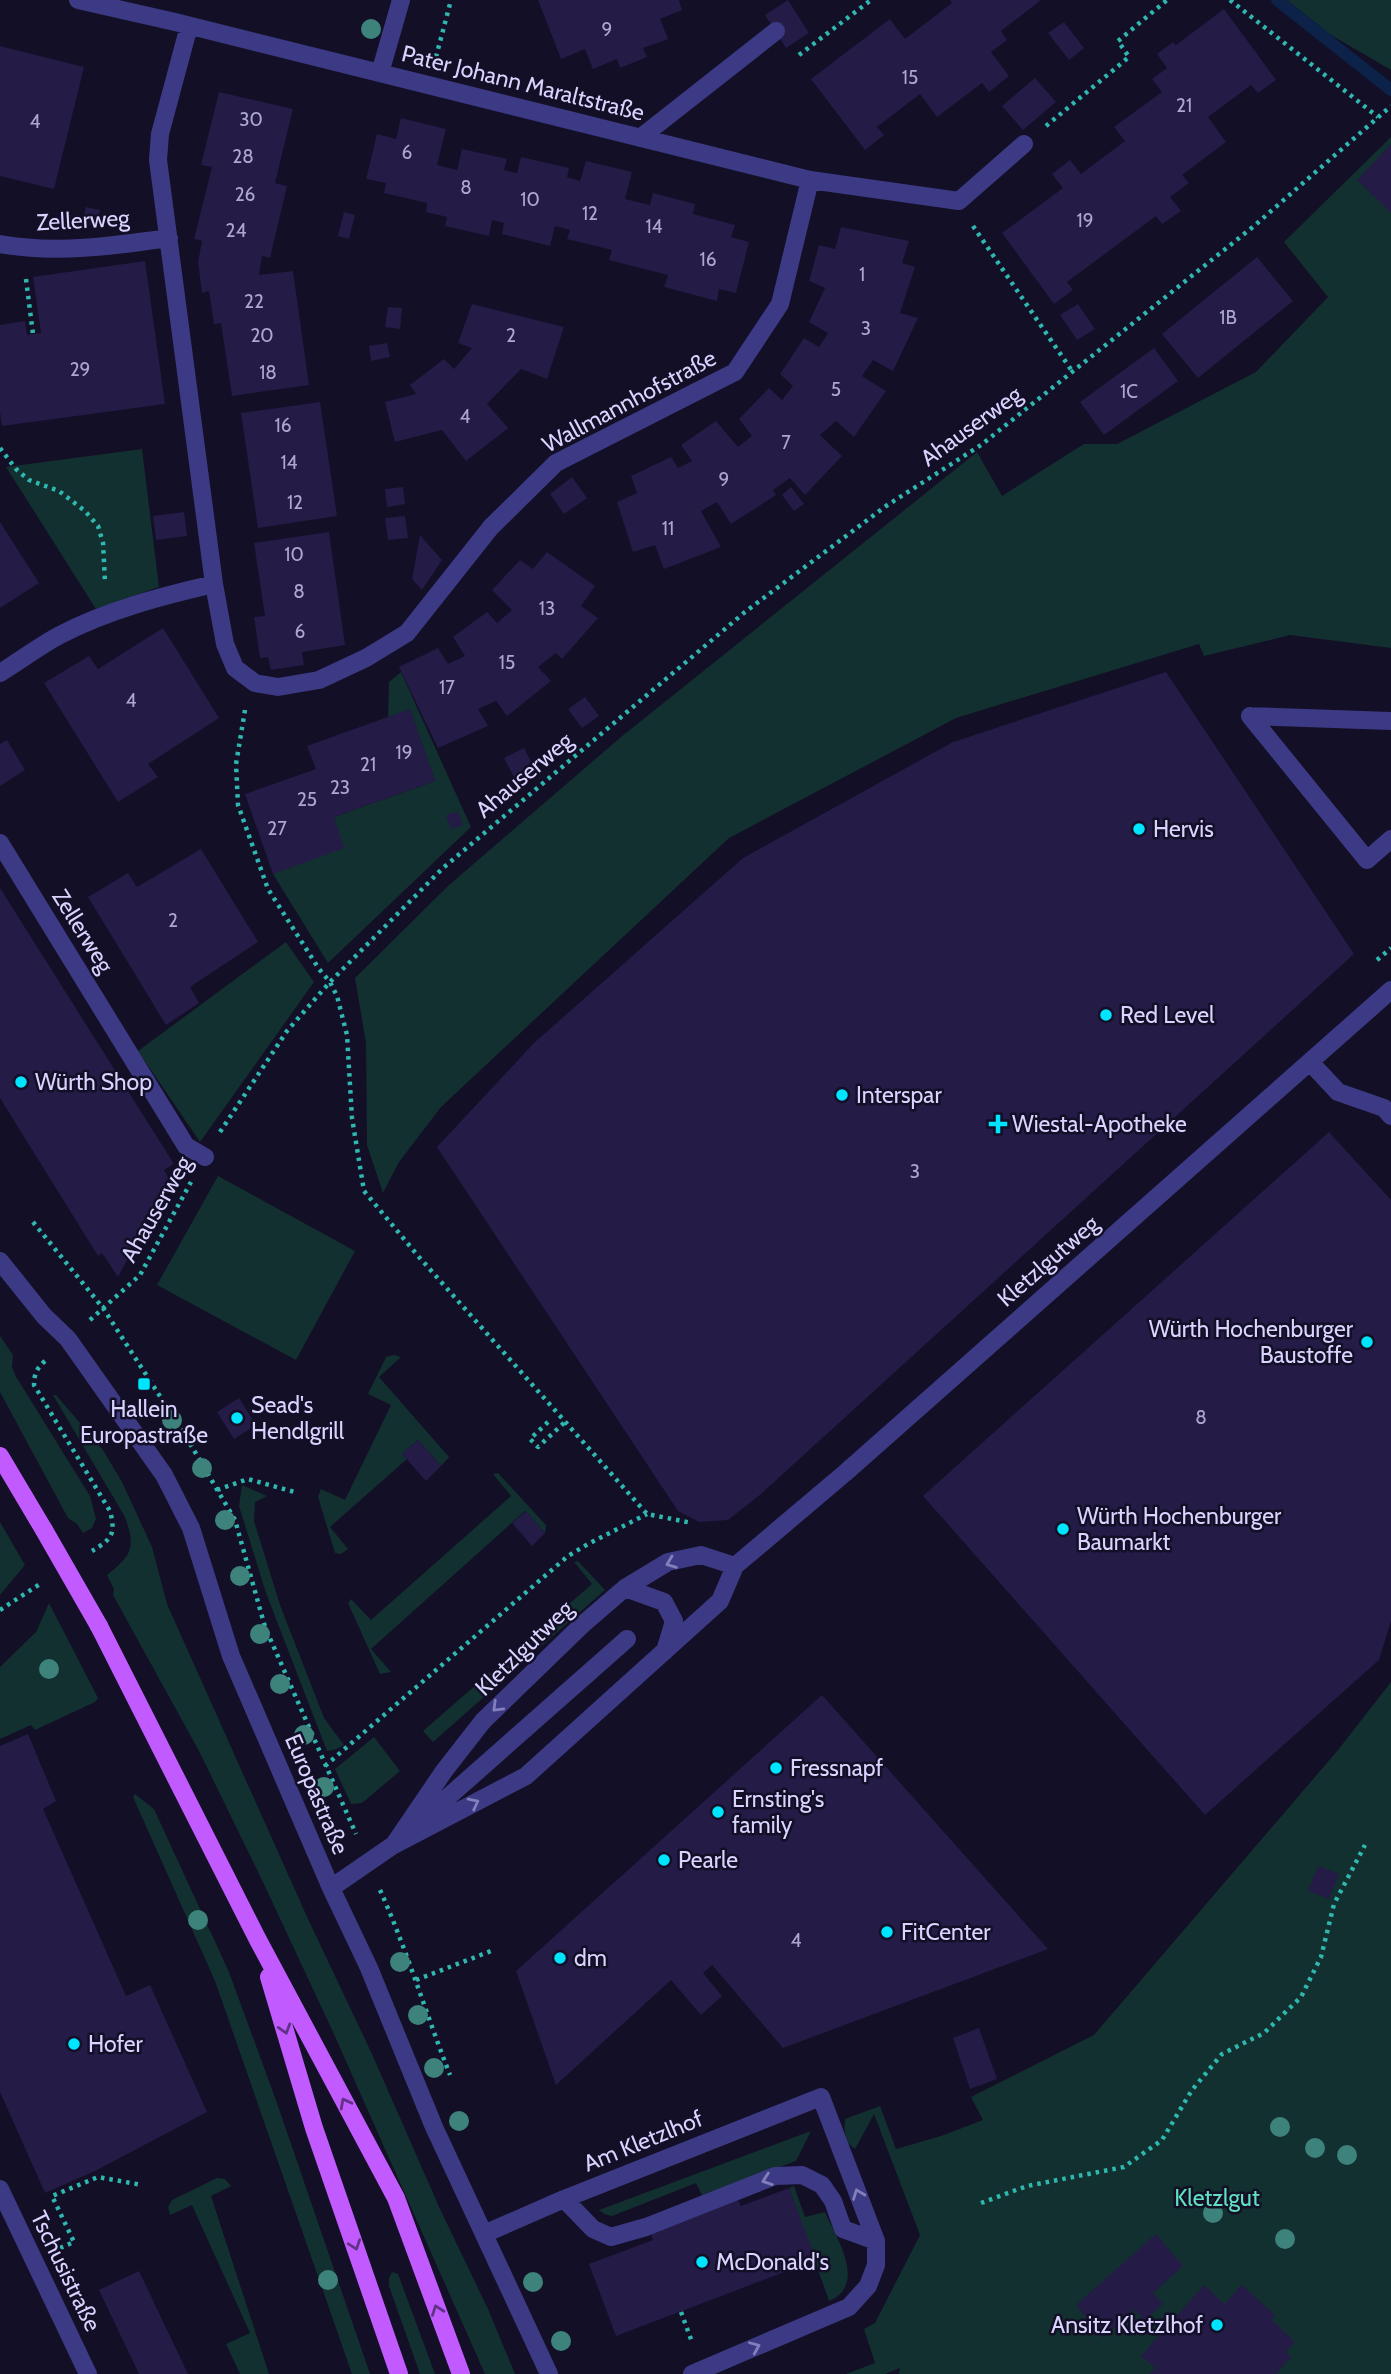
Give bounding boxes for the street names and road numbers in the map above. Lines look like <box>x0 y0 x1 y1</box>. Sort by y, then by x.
street label: Pater Johann Maraltstraße <box>399 39 648 127</box>
street label: Zellerweg <box>36 204 131 236</box>
street label: Wallmannhofstraße <box>537 343 721 459</box>
street label: Ahauserweg <box>915 380 1027 472</box>
street label: Ahauserweg <box>470 726 579 824</box>
street label: Zellerweg <box>46 884 120 978</box>
street label: Ahauserweg <box>114 1150 198 1267</box>
street label: Kletzlgutweg <box>992 1209 1105 1313</box>
street label: Kletzlgutweg <box>469 1594 579 1702</box>
street label: Europastraße <box>279 1730 355 1859</box>
street label: Am Kletzlhof <box>579 2104 707 2178</box>
street label: Tschusistraße <box>25 2206 107 2336</box>

